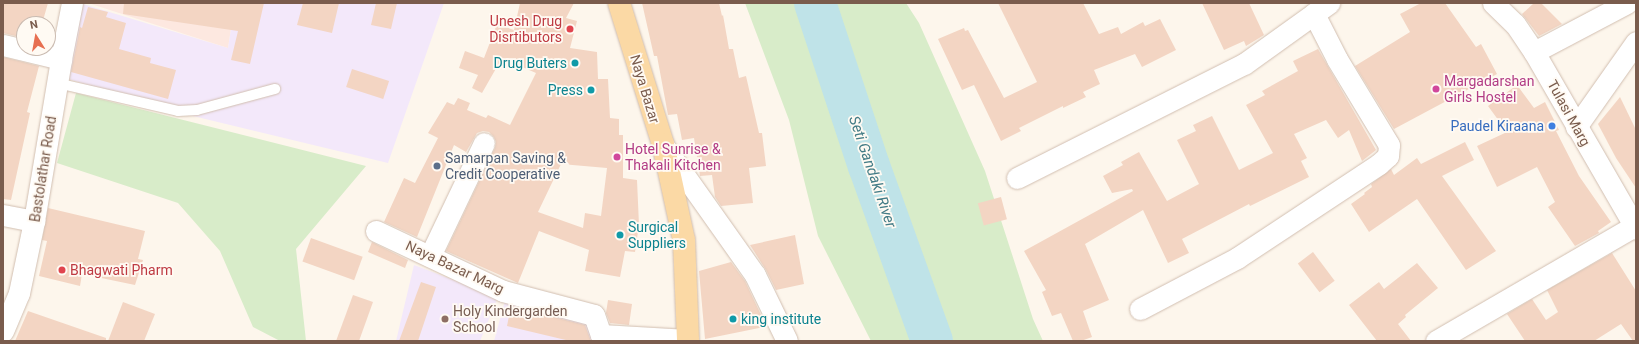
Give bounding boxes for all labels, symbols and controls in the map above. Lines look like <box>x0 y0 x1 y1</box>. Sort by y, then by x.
place label: Unesh Drug Disrtibutors <box>489 13 562 46</box>
north arrow <box>16 16 56 56</box>
text: N <box>29 18 39 32</box>
marker: Unesh Drug Disrtibutors <box>565 24 575 34</box>
street label: Naya Bazar <box>627 53 663 125</box>
place label: Drug Buters <box>494 55 567 71</box>
marker: Drug Buters <box>570 58 580 68</box>
place label: Margadarshan Girls Hostel <box>1444 73 1534 106</box>
street label: Tulasi Marg <box>1544 77 1594 149</box>
place label: Press <box>548 82 583 98</box>
marker: Margadarshan Girls Hostel <box>1431 84 1441 94</box>
marker: Press <box>586 85 596 95</box>
water label: Seti Gandaki River <box>844 114 900 230</box>
street label: Bastolathar Road <box>26 115 60 223</box>
place label: Paudel Kiraana <box>1450 118 1544 134</box>
marker: Paudel Kiraana <box>1547 121 1557 131</box>
place label: Hotel Sunrise & Thakali Kitchen <box>625 141 721 174</box>
place label: Samarpan Saving & Credit Cooperative <box>445 150 566 182</box>
marker: Hotel Sunrise & Thakali Kitchen <box>612 152 622 162</box>
marker: Samarpan Saving & Credit Cooperative <box>432 161 442 171</box>
place label: Surgical Suppliers <box>628 219 686 252</box>
marker: Surgical Suppliers <box>615 230 625 240</box>
street label: Naya Bazar Marg <box>403 237 507 297</box>
place label: Bhagwati Pharm <box>70 262 173 278</box>
marker: Bhagwati Pharm <box>57 265 67 275</box>
place label: Holy Kindergarden School <box>453 303 567 336</box>
place label: king institute <box>741 311 821 327</box>
marker: Holy Kindergarden School <box>440 314 450 324</box>
marker: king institute <box>728 314 738 324</box>

